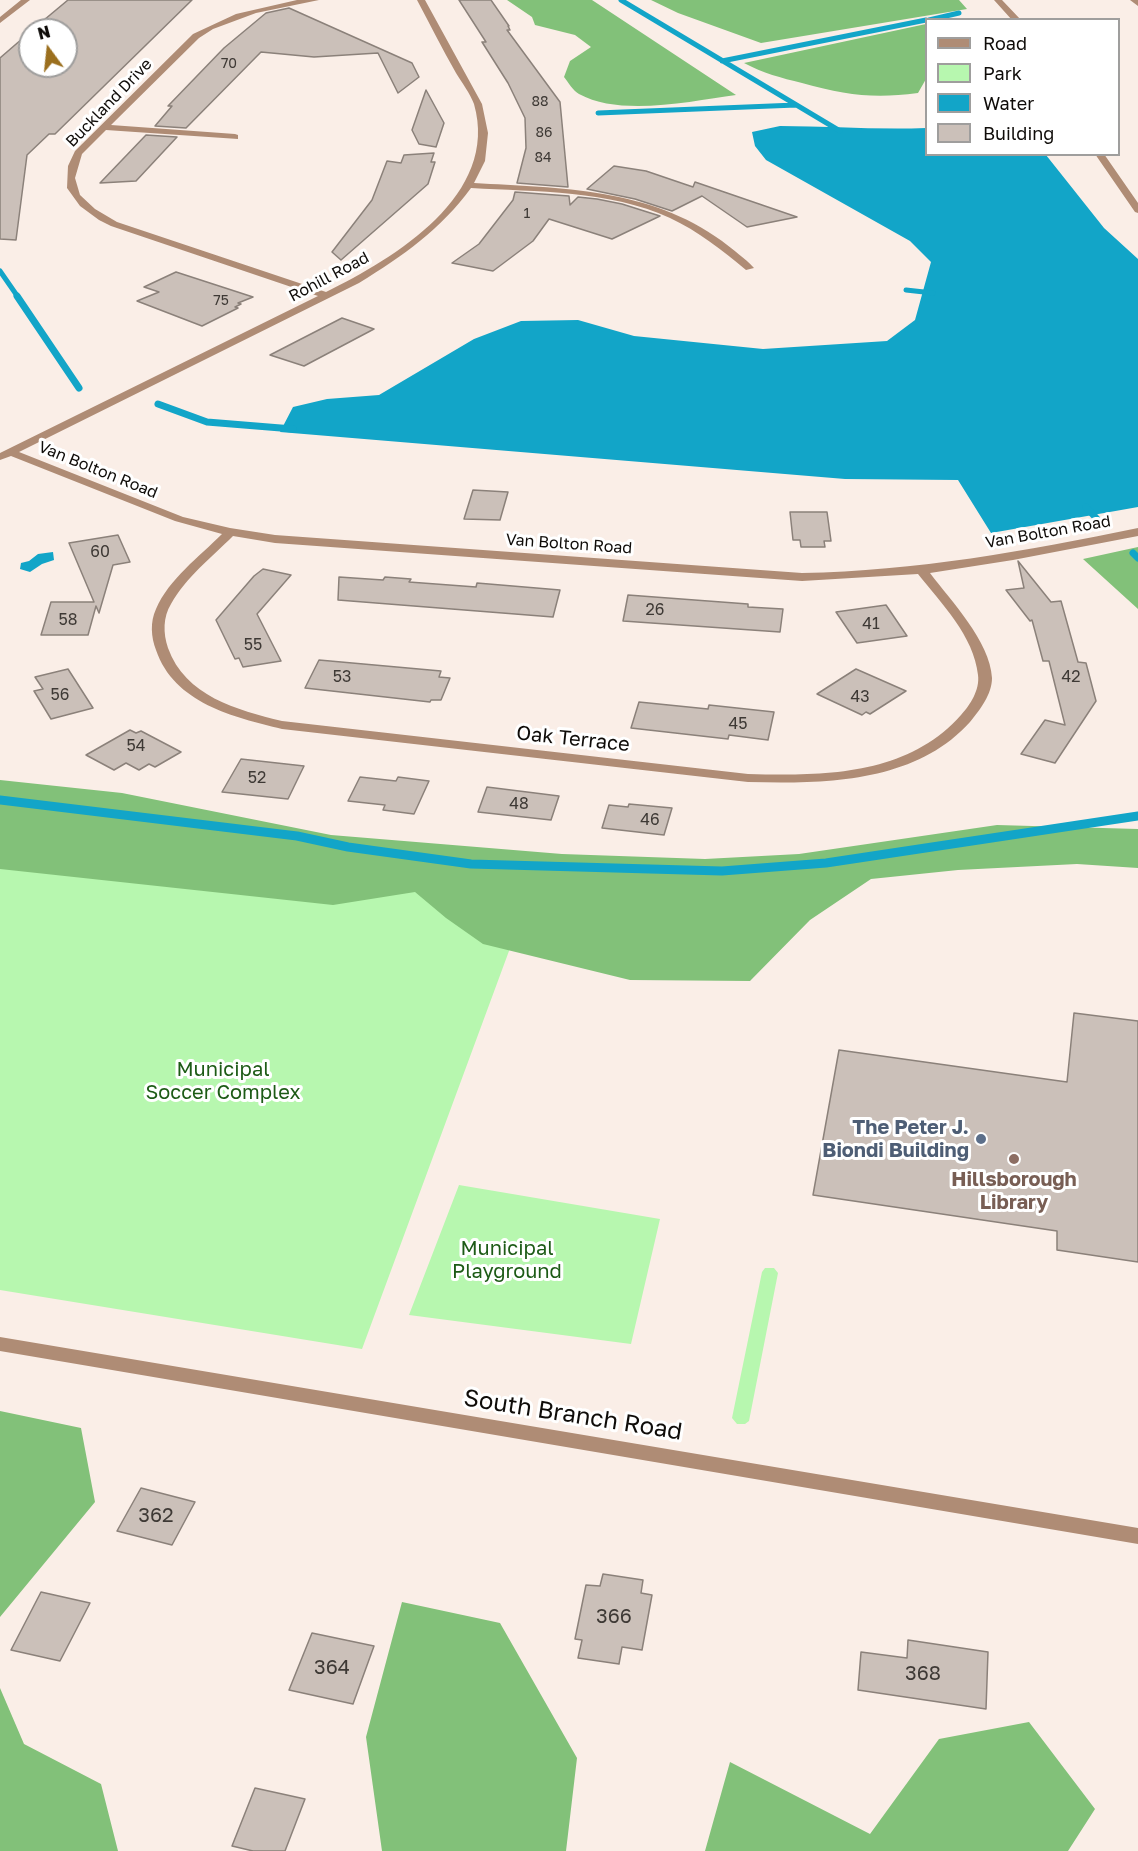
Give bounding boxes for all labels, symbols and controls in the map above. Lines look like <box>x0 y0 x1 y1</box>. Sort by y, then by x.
north arrow <box>18 18 78 78</box>
legend <box>925 18 1120 156</box>
text: N <box>35 21 52 44</box>
text: Road <box>983 32 1027 54</box>
street label: Buckland Drive <box>62 55 156 151</box>
house number: 70 <box>221 56 237 72</box>
text: Park <box>983 62 1022 84</box>
text: Water <box>983 92 1034 114</box>
house number: 88 <box>531 94 549 110</box>
text: Building <box>983 122 1054 144</box>
house number: 86 <box>535 125 553 141</box>
house number: 84 <box>534 150 552 166</box>
house number: 1 <box>524 206 530 222</box>
street label: Rohill Road <box>286 248 372 306</box>
house number: 75 <box>213 293 229 309</box>
street label: Van Bolton Road <box>36 437 160 503</box>
street label: Van Bolton Road <box>984 512 1112 552</box>
street label: Van Bolton Road <box>505 530 633 558</box>
house number: 60 <box>90 542 110 562</box>
house number: 26 <box>646 600 664 620</box>
house number: 58 <box>58 610 78 630</box>
house number: 41 <box>862 614 880 634</box>
house number: 55 <box>244 635 262 655</box>
house number: 53 <box>333 667 351 687</box>
house number: 42 <box>1061 667 1081 687</box>
house number: 56 <box>51 685 69 705</box>
house number: 43 <box>850 687 870 707</box>
house number: 45 <box>728 714 748 734</box>
street label: Oak Terrace <box>515 721 631 757</box>
house number: 54 <box>126 736 146 756</box>
house number: 52 <box>248 768 266 788</box>
house number: 48 <box>509 794 529 814</box>
house number: 46 <box>640 810 660 830</box>
park label: Municipal Soccer Complex <box>146 1058 300 1105</box>
place label: The Peter J. Biondi Building <box>822 1116 969 1163</box>
marker: The Peter J. Biondi Building <box>974 1132 988 1146</box>
marker: Hillsborough Library <box>1007 1152 1021 1166</box>
place label: Hillsborough Library <box>951 1168 1077 1215</box>
park label: Municipal Playground <box>452 1237 562 1284</box>
street label: South Branch Road <box>462 1384 684 1446</box>
house number: 362 <box>138 1504 174 1528</box>
house number: 366 <box>596 1605 632 1629</box>
house number: 364 <box>314 1656 350 1680</box>
house number: 368 <box>905 1662 941 1686</box>

